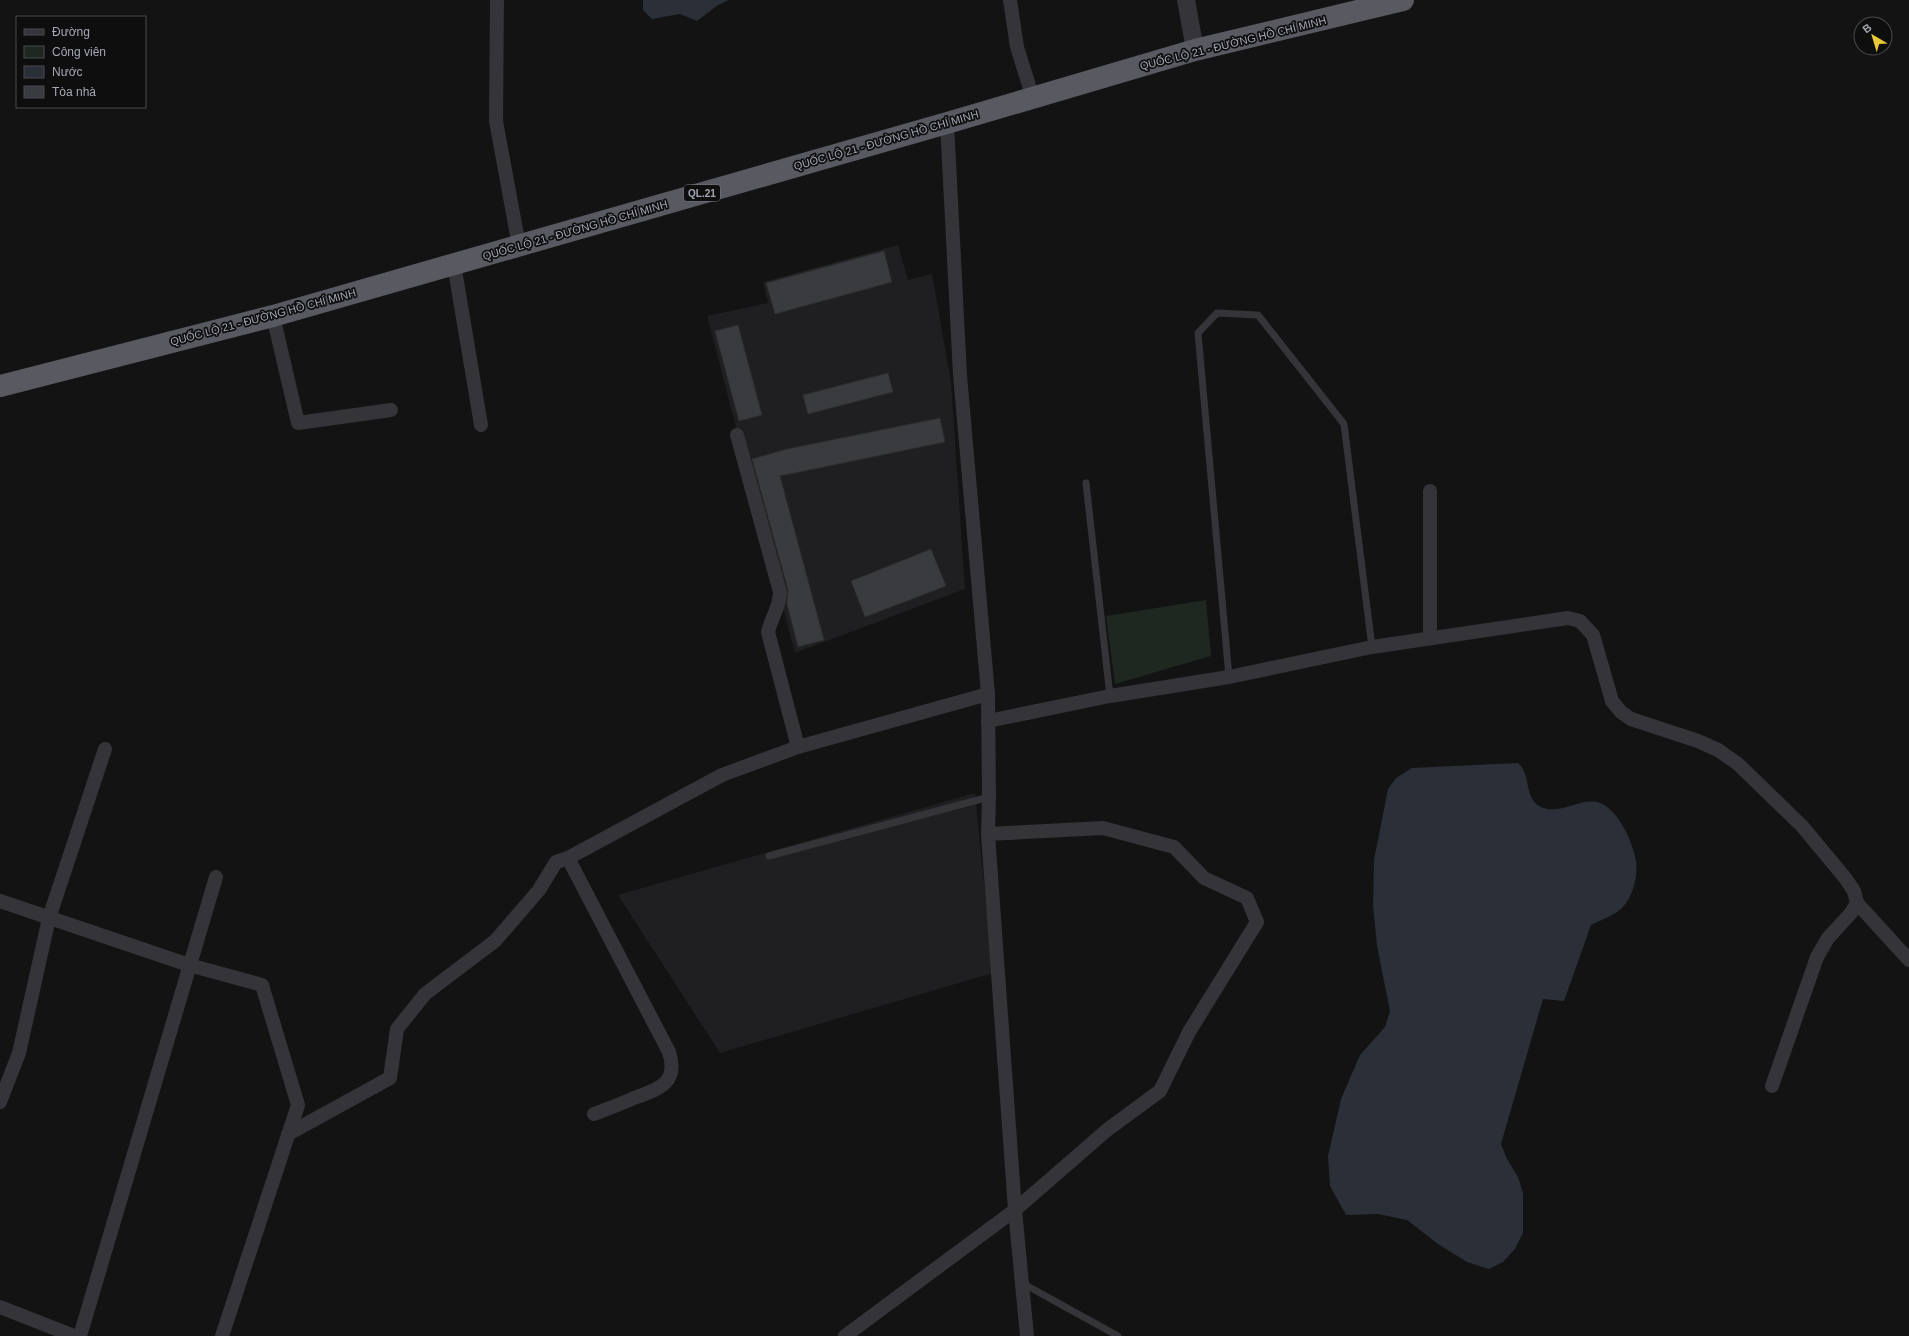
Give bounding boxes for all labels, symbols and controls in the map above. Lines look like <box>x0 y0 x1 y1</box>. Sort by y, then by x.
street label: QUỐC LỘ 21 - ĐƯỜNG HỒ CHÍ MINH <box>1138 13 1328 72</box>
legend <box>16 16 146 108</box>
north arrow <box>1853 16 1893 56</box>
text: B <box>1860 21 1874 35</box>
text: Đường <box>52 25 90 39</box>
text: Công viên <box>52 45 106 59</box>
text: Nước <box>52 65 83 79</box>
text: Tòa nhà <box>52 85 96 99</box>
street label: QUỐC LỘ 21 - ĐƯỜNG HỒ CHÍ MINH <box>792 107 980 172</box>
road number: QL.21 <box>684 185 720 201</box>
street label: QUỐC LỘ 21 - ĐƯỜNG HỒ CHÍ MINH <box>481 197 669 262</box>
street label: QUỐC LỘ 21 - ĐƯỜNG HỒ CHÍ MINH <box>169 285 357 348</box>

